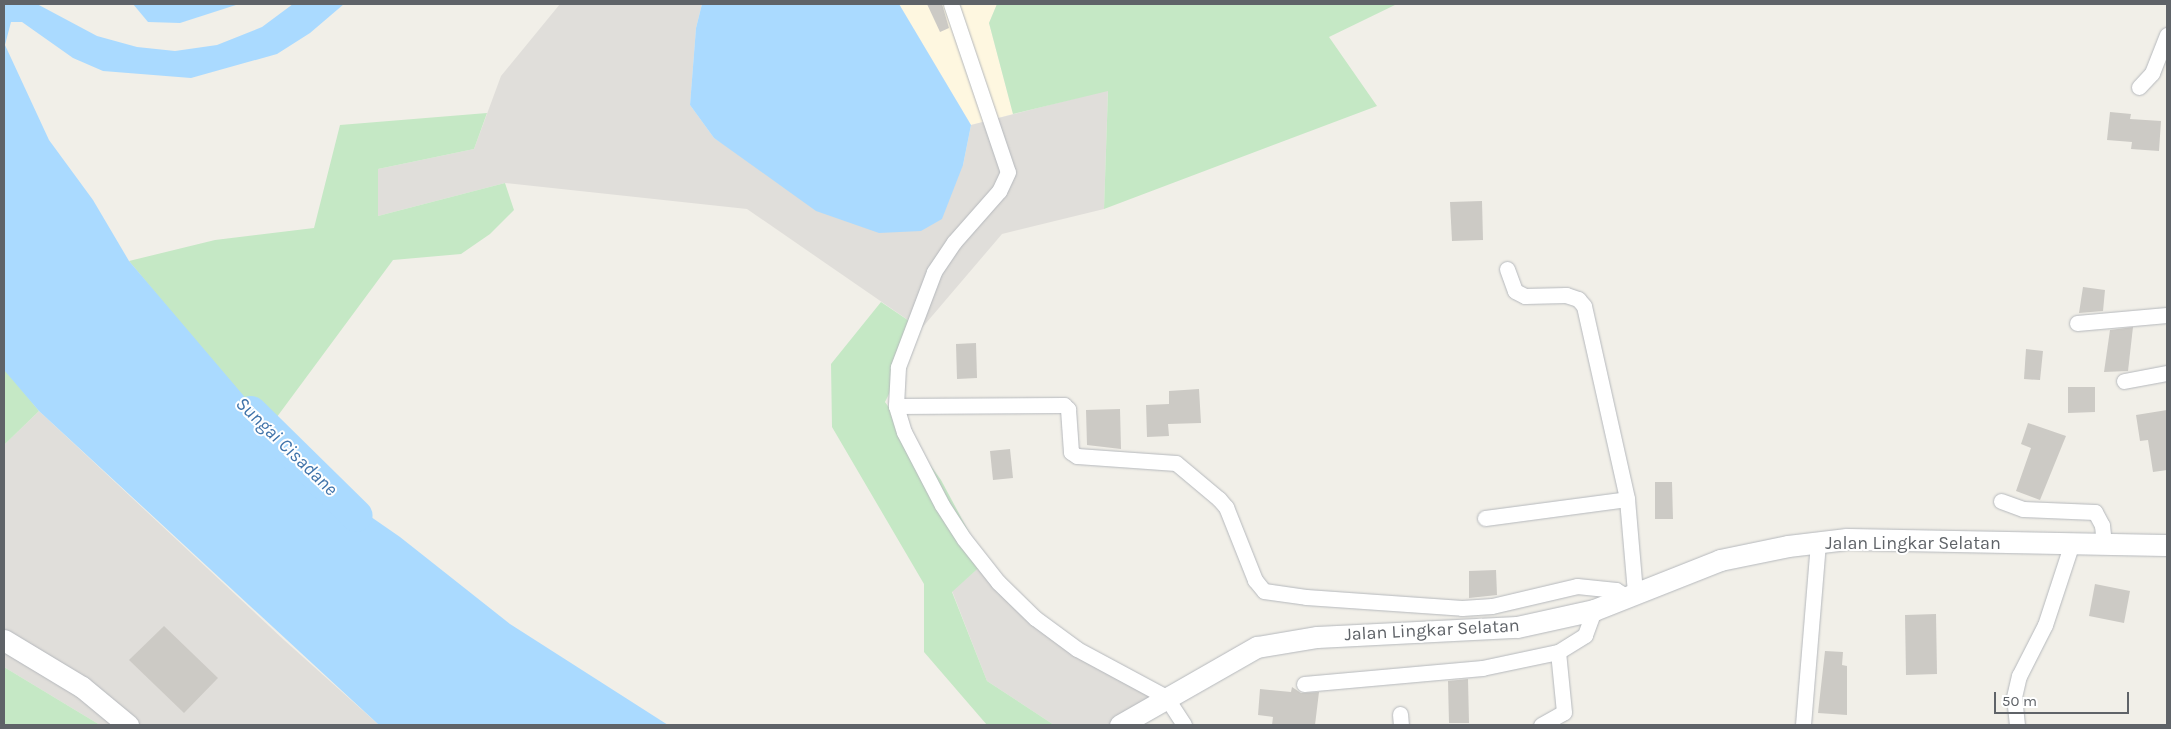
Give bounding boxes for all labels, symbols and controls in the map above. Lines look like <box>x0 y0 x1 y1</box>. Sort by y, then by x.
water label: Sungai Cisadane <box>230 393 342 501</box>
street label: Jalan Lingkar Selatan <box>1825 532 2001 554</box>
street label: Jalan Lingkar Selatan <box>1344 615 1520 645</box>
scale bar <box>1996 682 2131 714</box>
text: 50 m <box>2002 692 2037 710</box>

